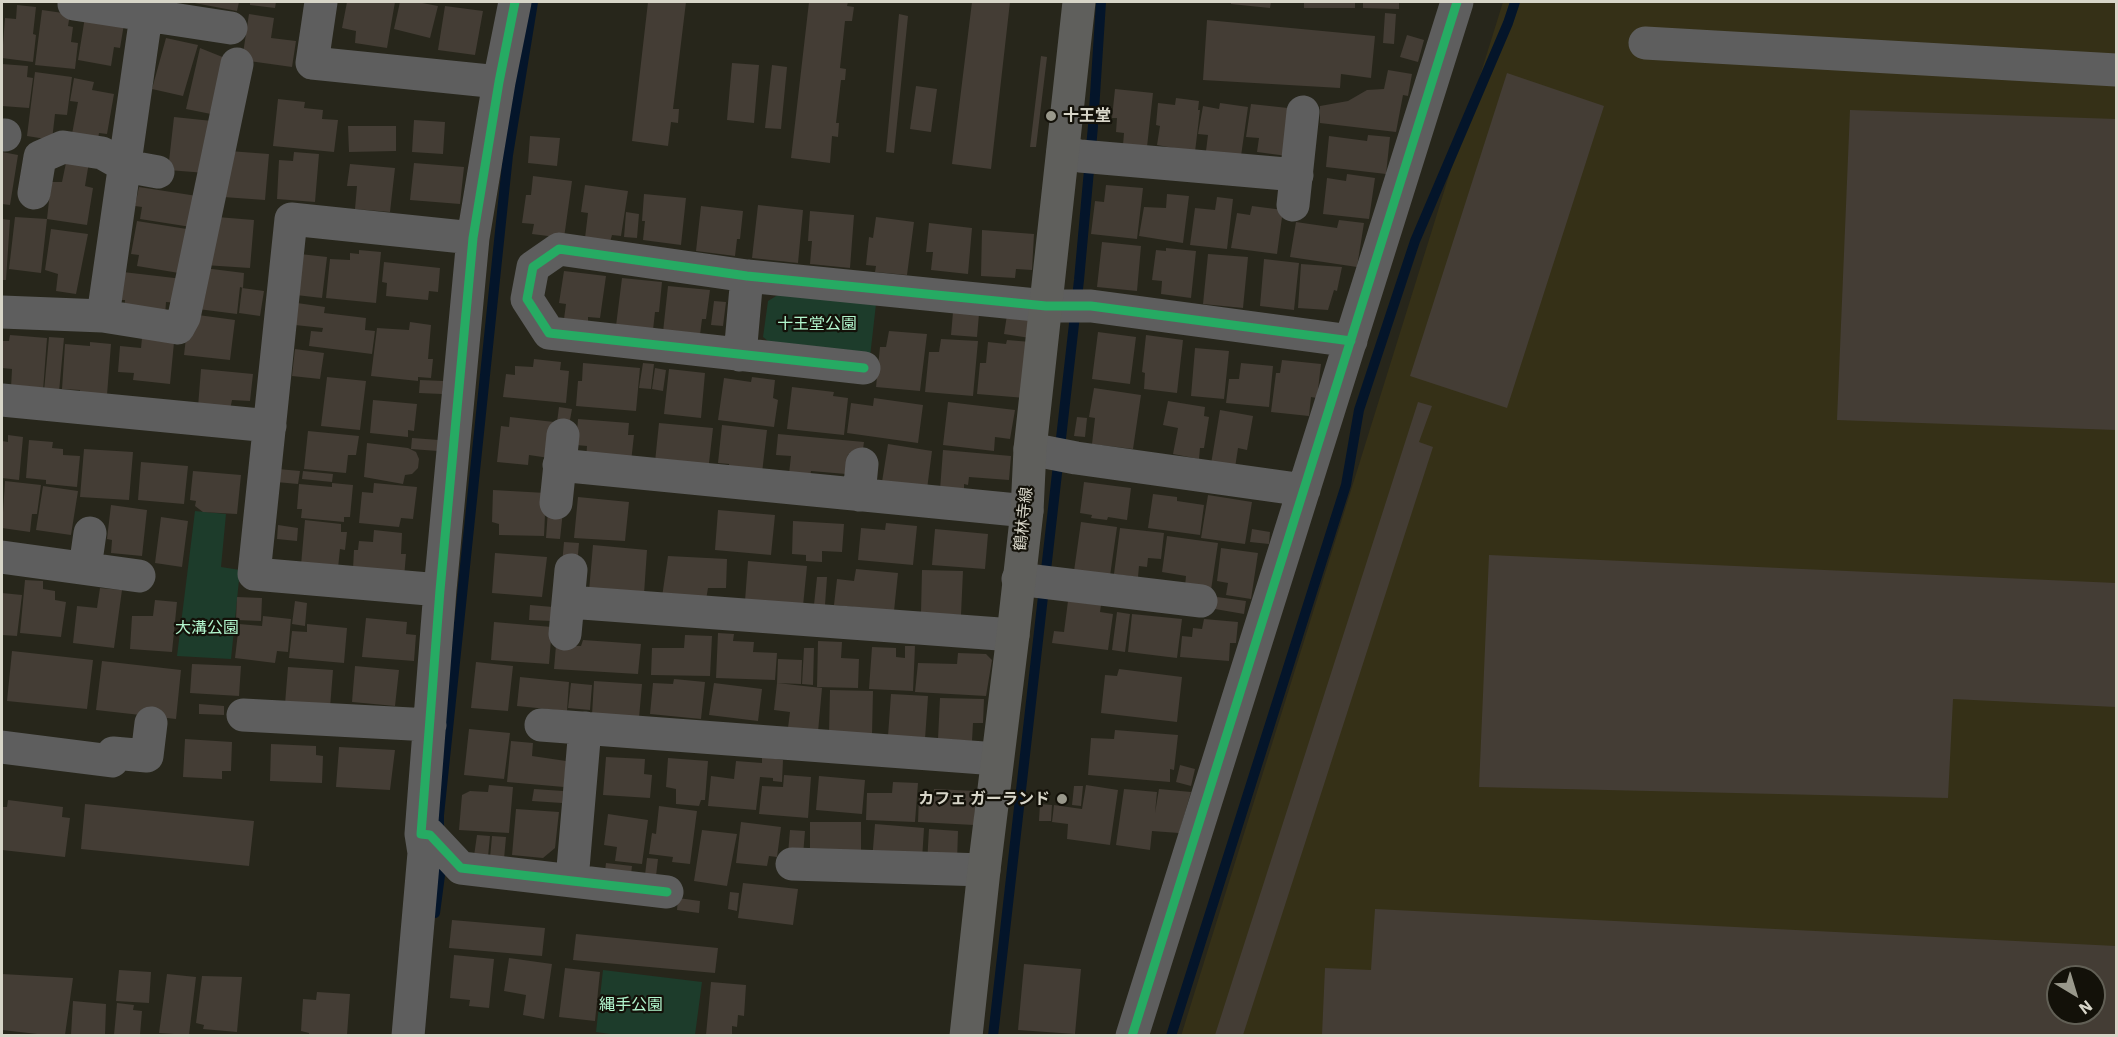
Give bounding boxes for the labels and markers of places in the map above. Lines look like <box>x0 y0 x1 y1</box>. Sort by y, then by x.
place label: 十王堂 <box>1063 106 1111 126</box>
marker: 十王堂 <box>1044 109 1058 123</box>
place label: カフェ ガーランド <box>918 789 1050 809</box>
marker: カフェ ガーランド <box>1055 792 1069 806</box>

